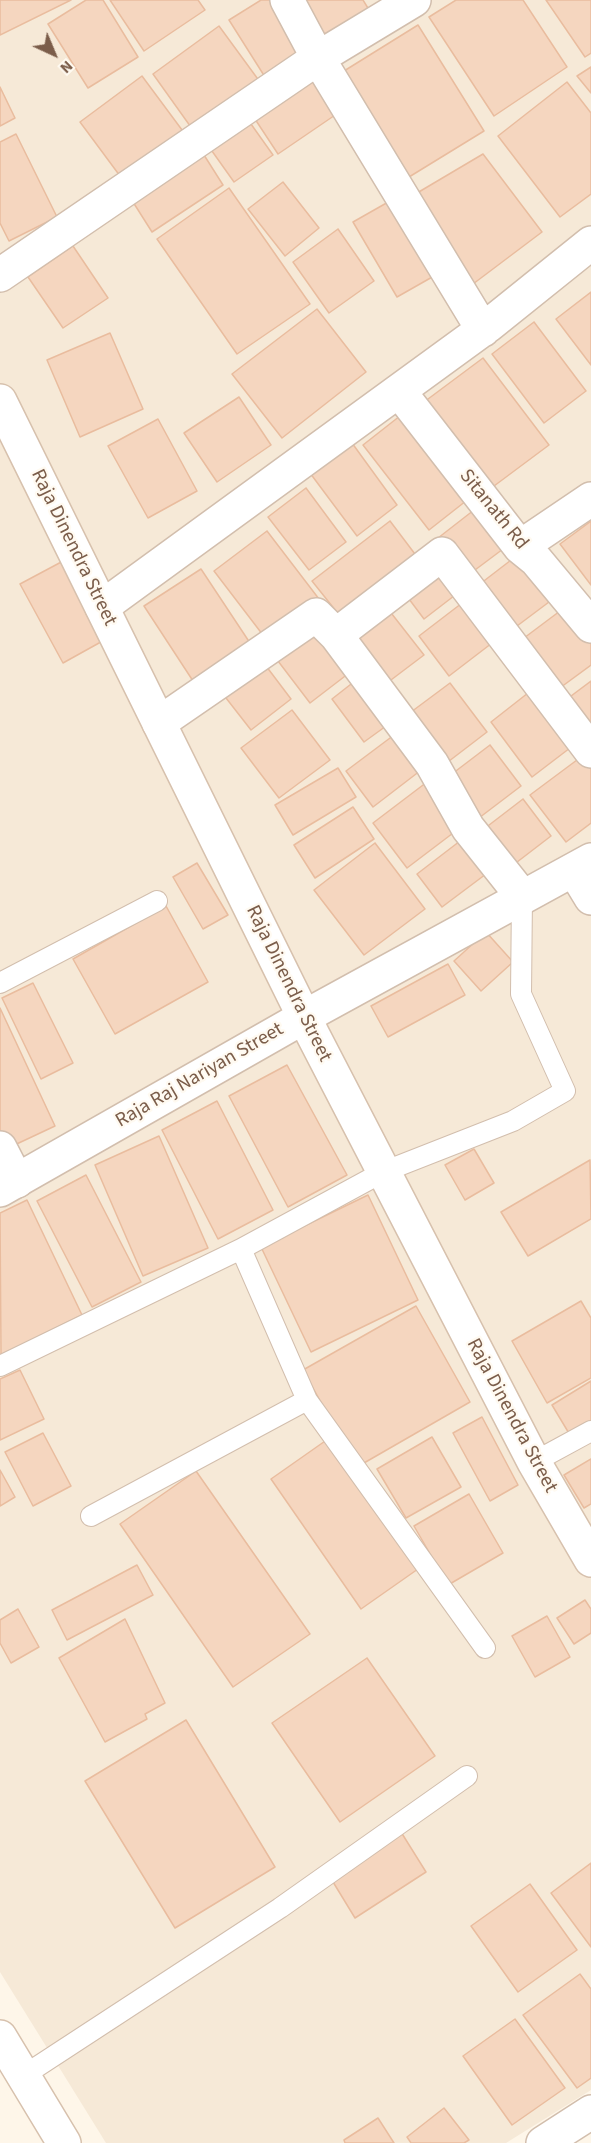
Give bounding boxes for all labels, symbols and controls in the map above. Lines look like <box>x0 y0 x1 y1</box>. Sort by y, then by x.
north arrow <box>24 24 84 84</box>
text: N <box>55 55 78 79</box>
street label: Sitanath Rd <box>453 465 533 555</box>
street label: Raja Dinendra Street <box>25 466 121 630</box>
street label: Raja Dinendra Street <box>240 902 336 1066</box>
street label: Raja Raj Nariyan Street <box>112 1018 288 1134</box>
street label: Raja Dinendra Street <box>460 1335 562 1497</box>

